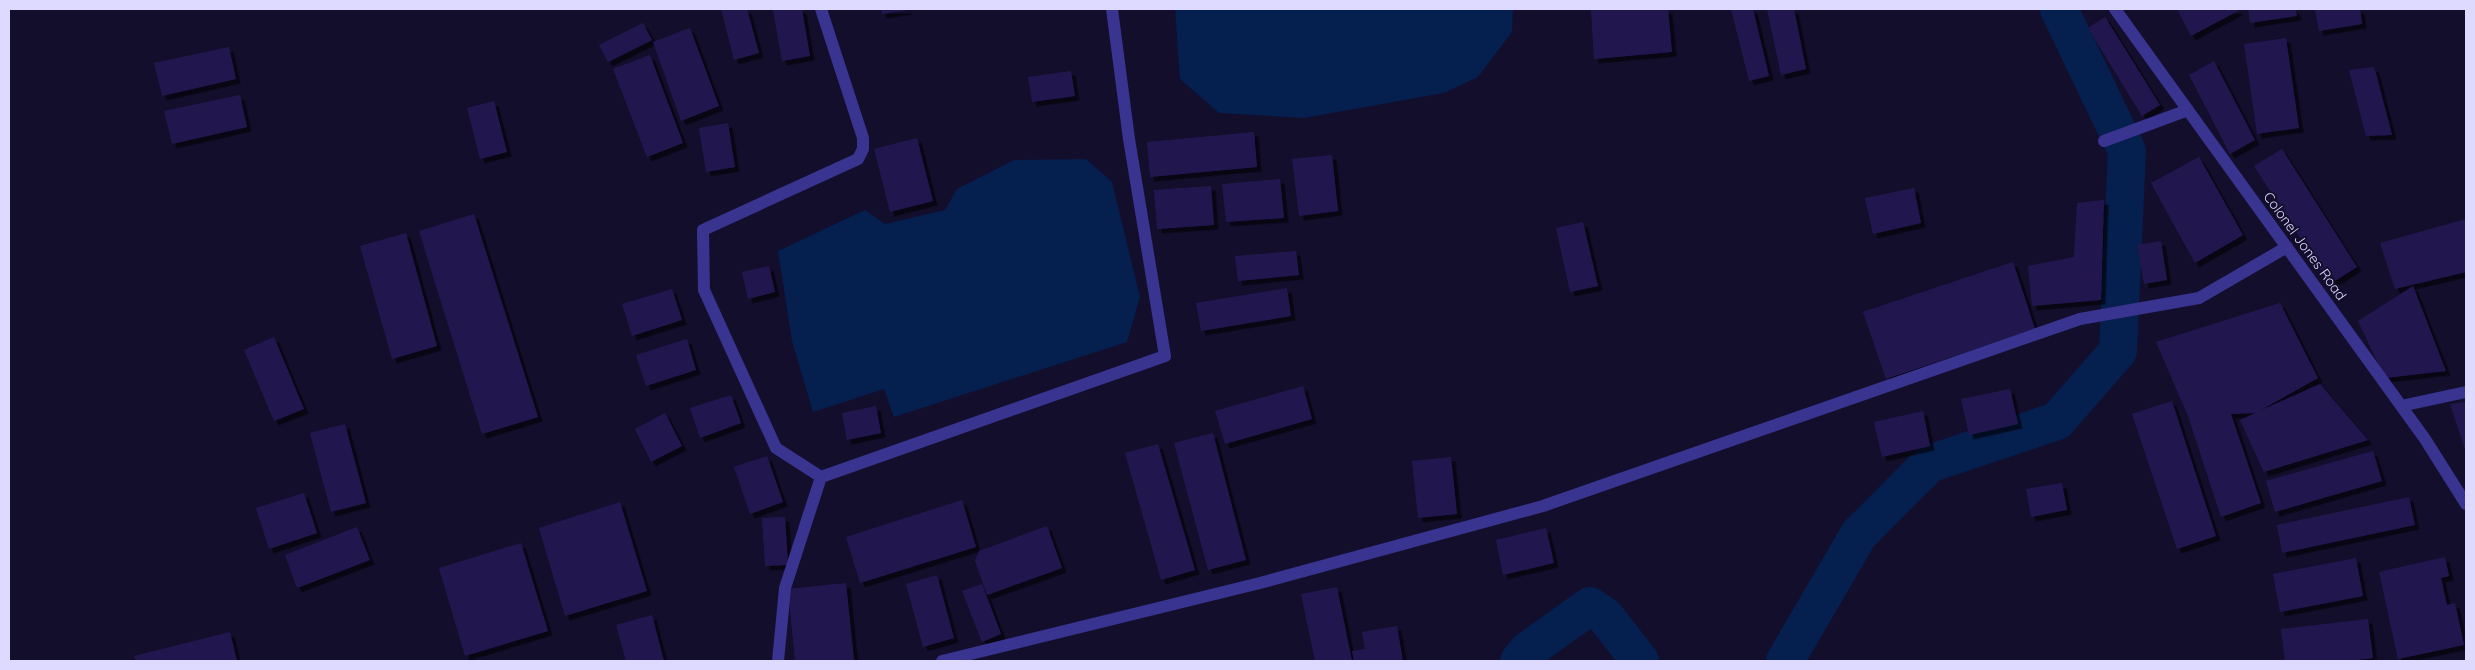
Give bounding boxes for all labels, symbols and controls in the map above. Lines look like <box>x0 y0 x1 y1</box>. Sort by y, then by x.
street label: Colonel Jones Road <box>2260 188 2350 304</box>

